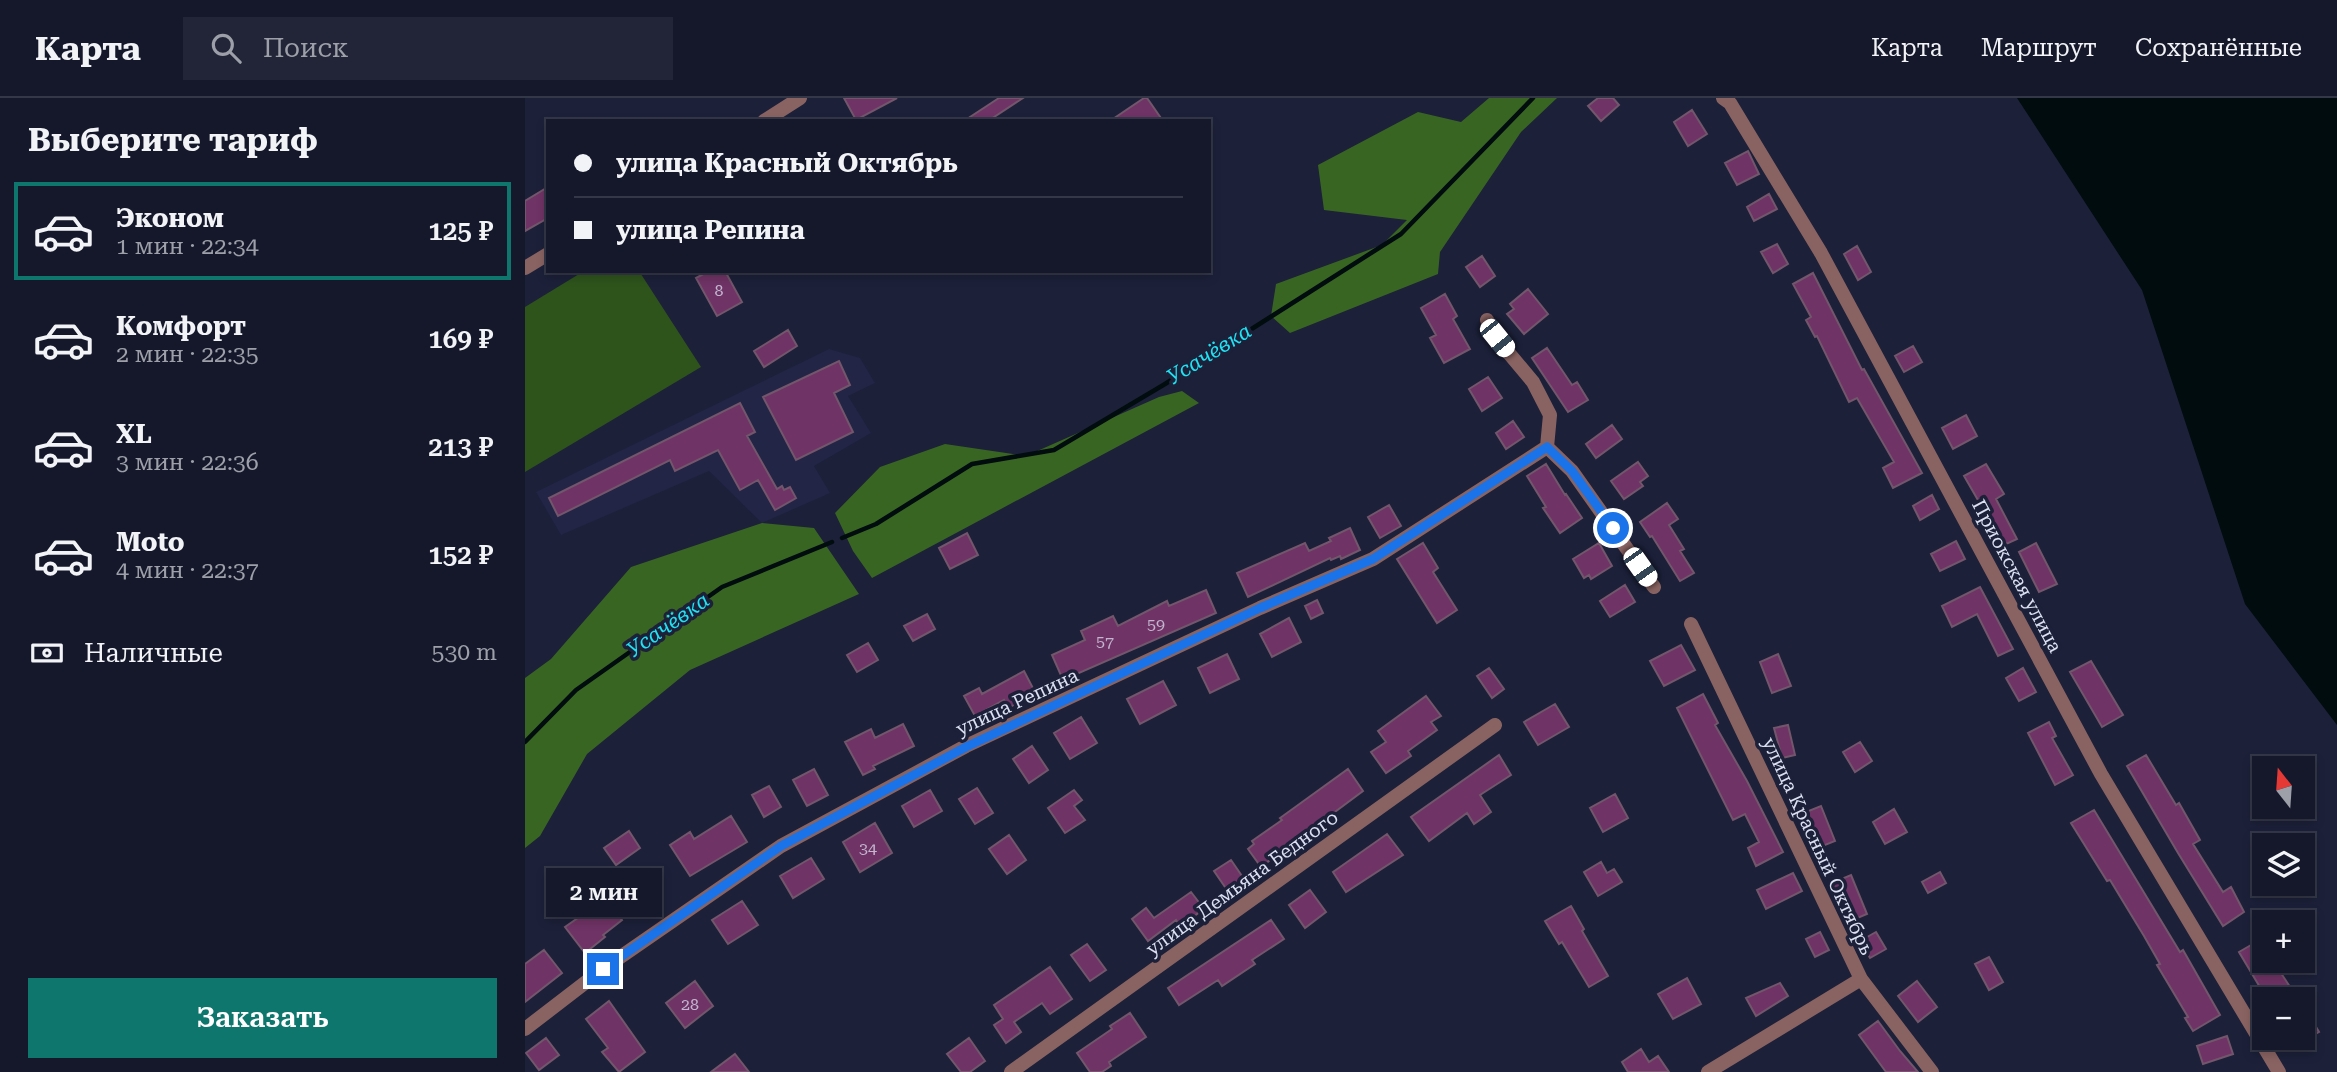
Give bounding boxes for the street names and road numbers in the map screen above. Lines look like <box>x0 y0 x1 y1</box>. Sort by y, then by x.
street label: Приокская улица <box>1967 496 2067 657</box>
street label: улица Репина <box>952 663 1083 740</box>
street label: улица Красный Октябрь <box>1757 734 1879 958</box>
street label: улица Демьяна Бедного <box>1141 806 1343 960</box>

